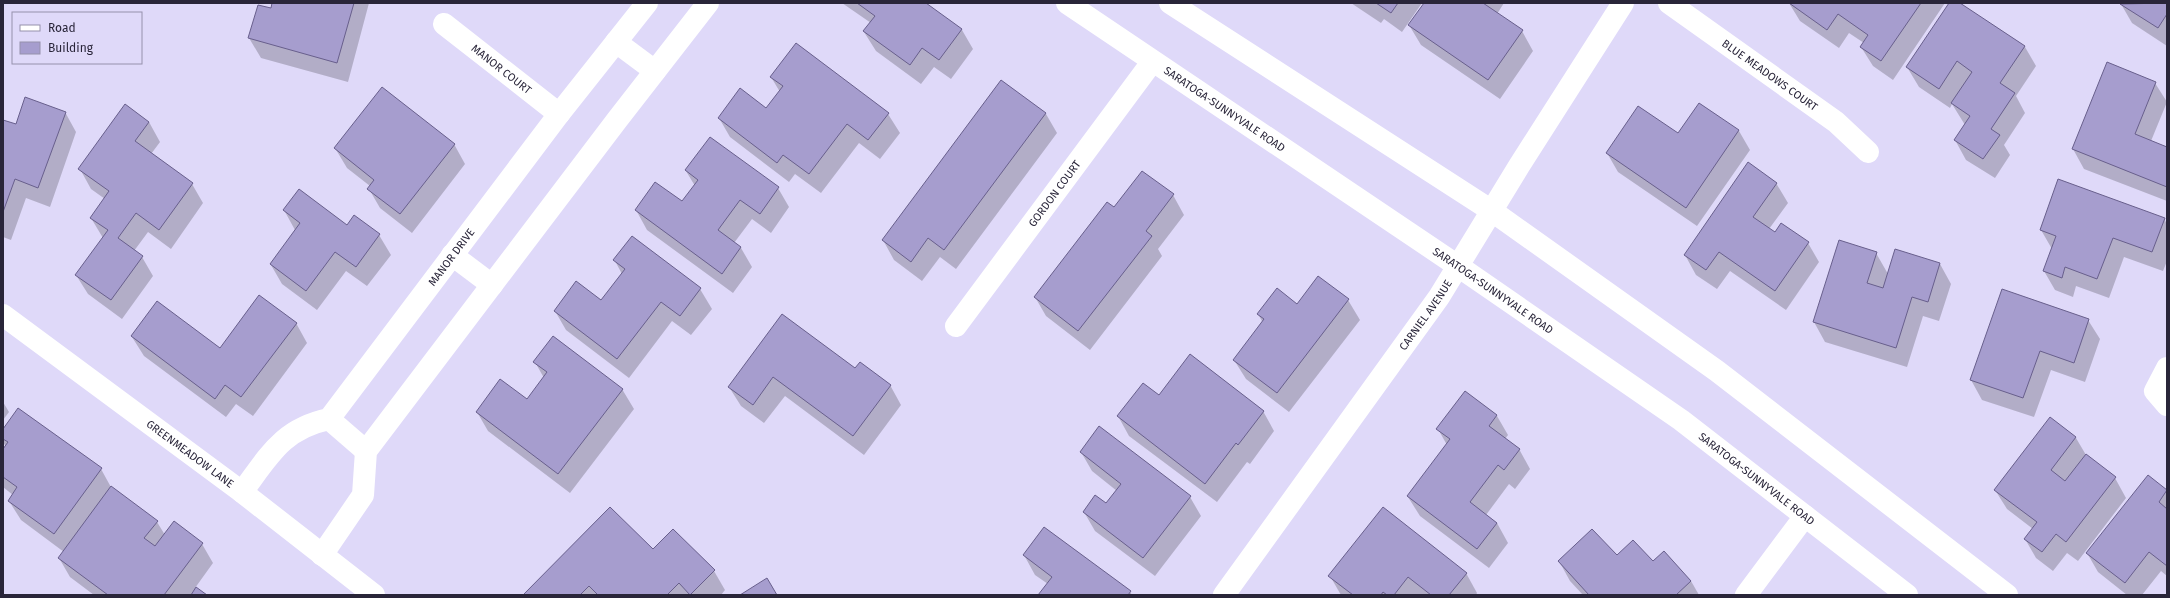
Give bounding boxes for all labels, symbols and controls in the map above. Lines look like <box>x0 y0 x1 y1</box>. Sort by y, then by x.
legend <box>12 12 142 64</box>
text: Road <box>48 21 76 35</box>
street label: BLUE MEADOWS COURT <box>1720 36 1821 114</box>
text: Building <box>48 41 94 55</box>
street label: MANOR COURT <box>469 42 534 97</box>
street label: SARATOGA-SUNNYVALE ROAD <box>1162 64 1288 154</box>
street label: GORDON COURT <box>1025 158 1083 229</box>
street label: MANOR DRIVE <box>425 226 477 288</box>
street label: SARATOGA-SUNNYVALE ROAD <box>1430 245 1556 336</box>
street label: CARNIEL AVENUE <box>1396 277 1455 353</box>
street label: GREENMEADOW LANE <box>144 417 237 490</box>
street label: SARATOGA-SUNNYVALE ROAD <box>1696 430 1817 528</box>

